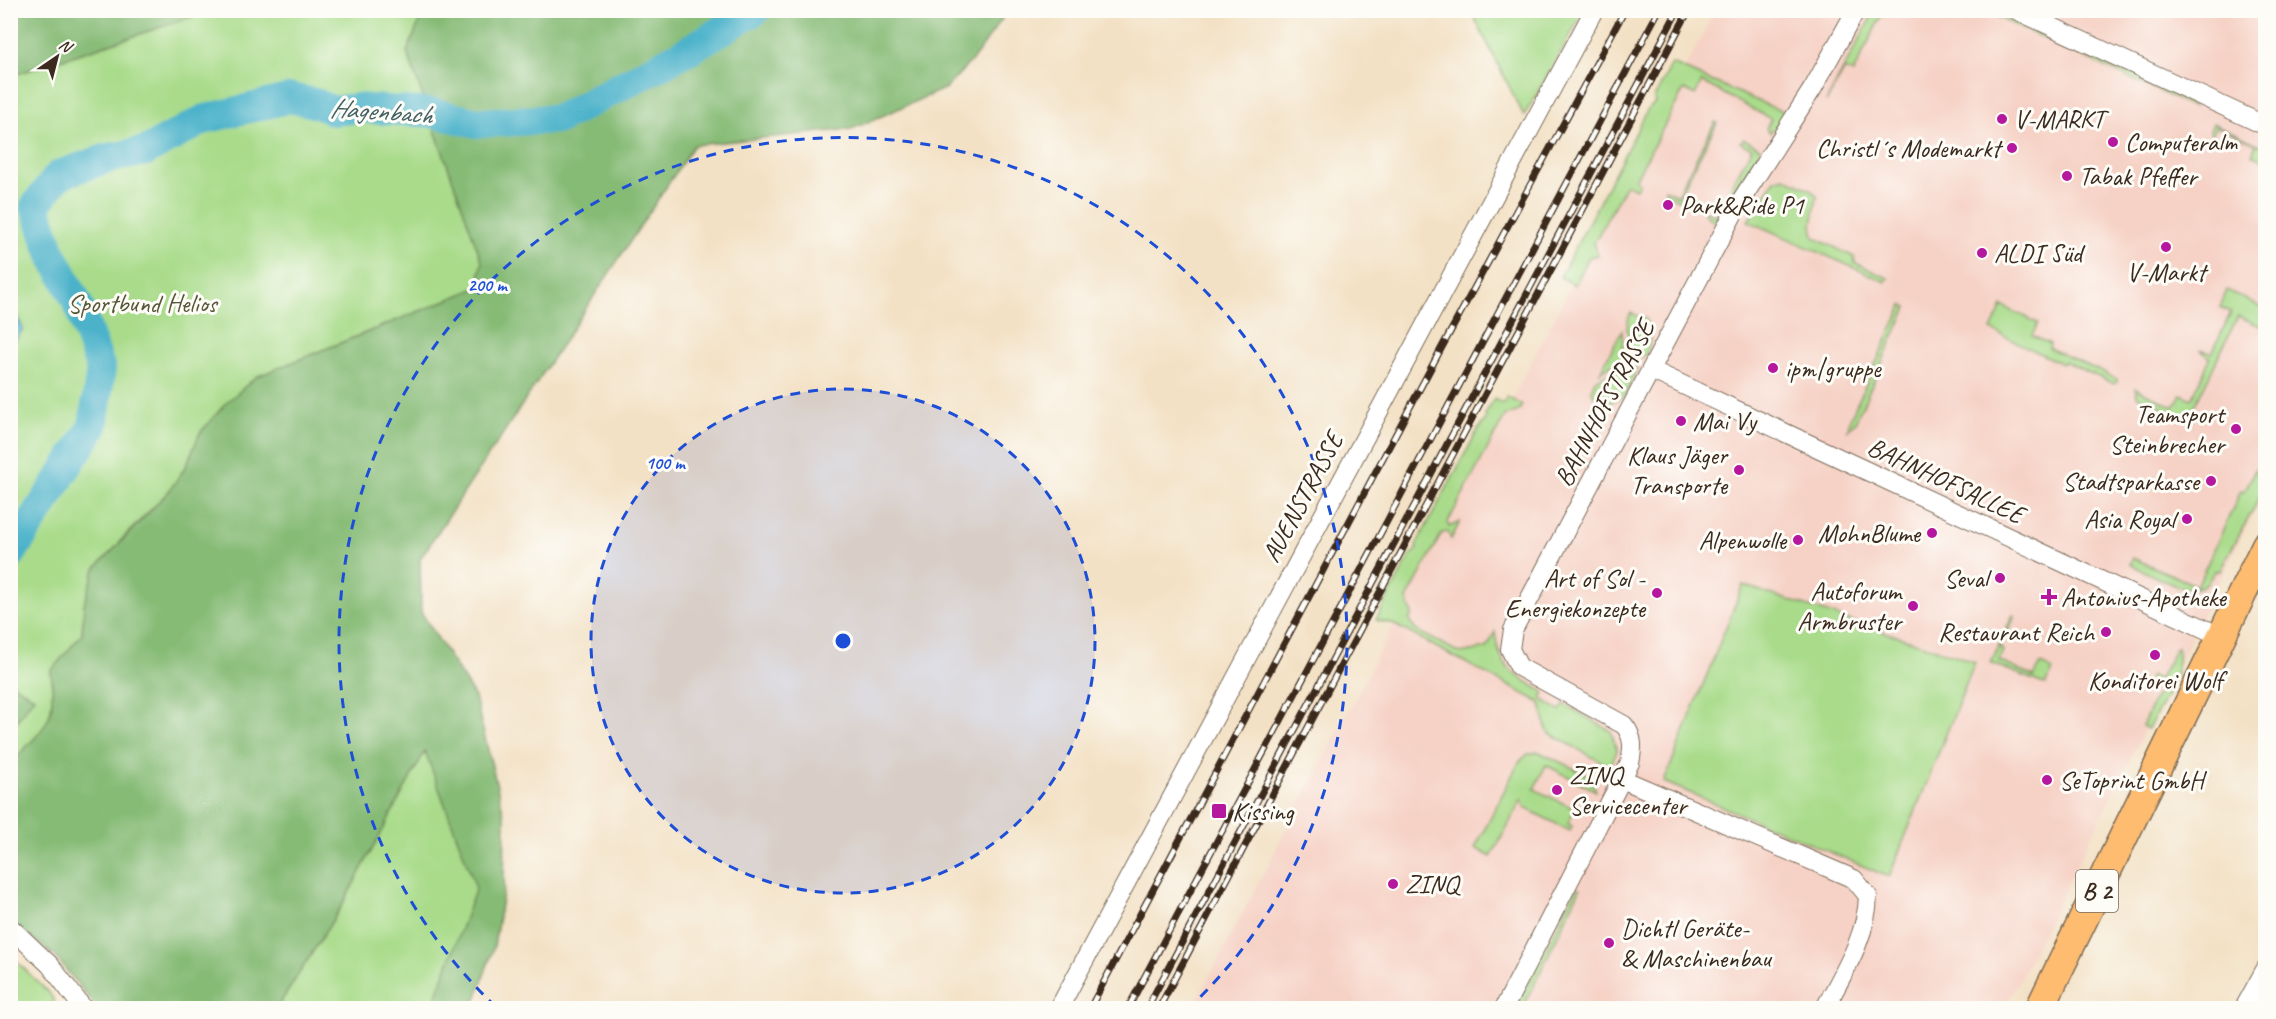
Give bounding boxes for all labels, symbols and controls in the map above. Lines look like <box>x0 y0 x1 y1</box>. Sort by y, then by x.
north arrow <box>27 27 87 87</box>
text: N <box>55 34 77 58</box>
water label: Hagenbach <box>329 90 435 132</box>
place label: V-MARKT <box>2014 103 2110 136</box>
marker: V-MARKT <box>1995 112 2009 126</box>
place label: Computeralm <box>2125 126 2239 159</box>
place label: Christl´s Modemarkt <box>1816 132 2003 165</box>
marker: Computeralm <box>2106 135 2120 149</box>
marker: Christl´s Modemarkt <box>2005 141 2019 155</box>
place label: Tabak Pfeffer <box>2079 160 2199 193</box>
marker: Tabak Pfeffer <box>2060 169 2074 183</box>
place label: Park&Ride P1 <box>1680 189 1805 222</box>
marker: Park&Ride P1 <box>1661 198 1675 212</box>
place label: ALDI Süd <box>1994 237 2086 270</box>
marker: V-Markt <box>2159 240 2173 254</box>
marker: ALDI Süd <box>1975 246 1989 260</box>
place label: V-Markt <box>2127 256 2209 289</box>
text: 200 m <box>468 274 508 296</box>
park label: Sportbund Helios <box>67 287 219 320</box>
street label: BAHNHOFSTRASSE <box>1547 312 1664 492</box>
place label: ipm|gruppe <box>1785 352 1882 385</box>
marker: ipm|gruppe <box>1766 361 1780 375</box>
place label: Teamsport Steinbrecher <box>2109 398 2227 461</box>
place label: Mai Vy <box>1693 405 1758 438</box>
marker: Mai Vy <box>1674 414 1688 428</box>
marker: Teamsport Steinbrecher <box>2229 422 2243 436</box>
street label: AUENSTRASSE <box>1254 423 1352 568</box>
street label: BAHNHOFSALLEE <box>1862 430 2033 533</box>
place label: Klaus Jäger Transporte <box>1627 439 1729 502</box>
text: 100 m <box>646 452 686 474</box>
marker: Klaus Jäger Transporte <box>1732 463 1746 477</box>
place label: Stadtsparkasse <box>2062 465 2202 498</box>
marker: Stadtsparkasse <box>2204 474 2218 488</box>
place label: Asia Royal <box>2084 503 2180 536</box>
marker: Asia Royal <box>2180 512 2194 526</box>
place label: MohnBlume <box>1818 517 1922 550</box>
place label: Alpenwolle <box>1699 524 1788 557</box>
marker: MohnBlume <box>1925 526 1939 540</box>
marker: Alpenwolle <box>1791 533 1805 547</box>
place label: Art of Sol - Energiekonzepte <box>1505 562 1647 625</box>
place label: Seval <box>1944 562 1993 595</box>
marker: Seval <box>1993 571 2007 585</box>
place label: Autoforum Armbruster <box>1797 575 1904 638</box>
place label: Antonius-Apotheke <box>2061 581 2227 614</box>
marker: Art of Sol - Energiekonzepte <box>1650 586 1664 600</box>
marker: Antonius-Apotheke <box>2042 590 2056 604</box>
marker: Autoforum Armbruster <box>1906 599 1920 613</box>
place label: Restaurant Reich <box>1938 616 2096 649</box>
marker: Restaurant Reich <box>2099 625 2113 639</box>
centre of rings <box>833 631 853 651</box>
marker: Konditorei Wolf <box>2148 648 2162 662</box>
place label: Konditorei Wolf <box>2088 664 2229 697</box>
place label: ZINQ Servicecenter <box>1569 759 1689 822</box>
place label: SeToprint GmbH <box>2059 764 2208 797</box>
marker: SeToprint GmbH <box>2040 773 2054 787</box>
marker: ZINQ Servicecenter <box>1550 783 1564 797</box>
place label: Kissing <box>1232 795 1295 828</box>
marker: Kissing <box>1210 802 1228 820</box>
place label: ZINQ <box>1405 868 1461 901</box>
road number: B 2 <box>2076 870 2118 912</box>
marker: ZINQ <box>1386 877 1400 891</box>
place label: Dichtl Geräte- & Maschinenbau <box>1621 912 1773 975</box>
marker: Dichtl Geräte- & Maschinenbau <box>1602 936 1616 950</box>

